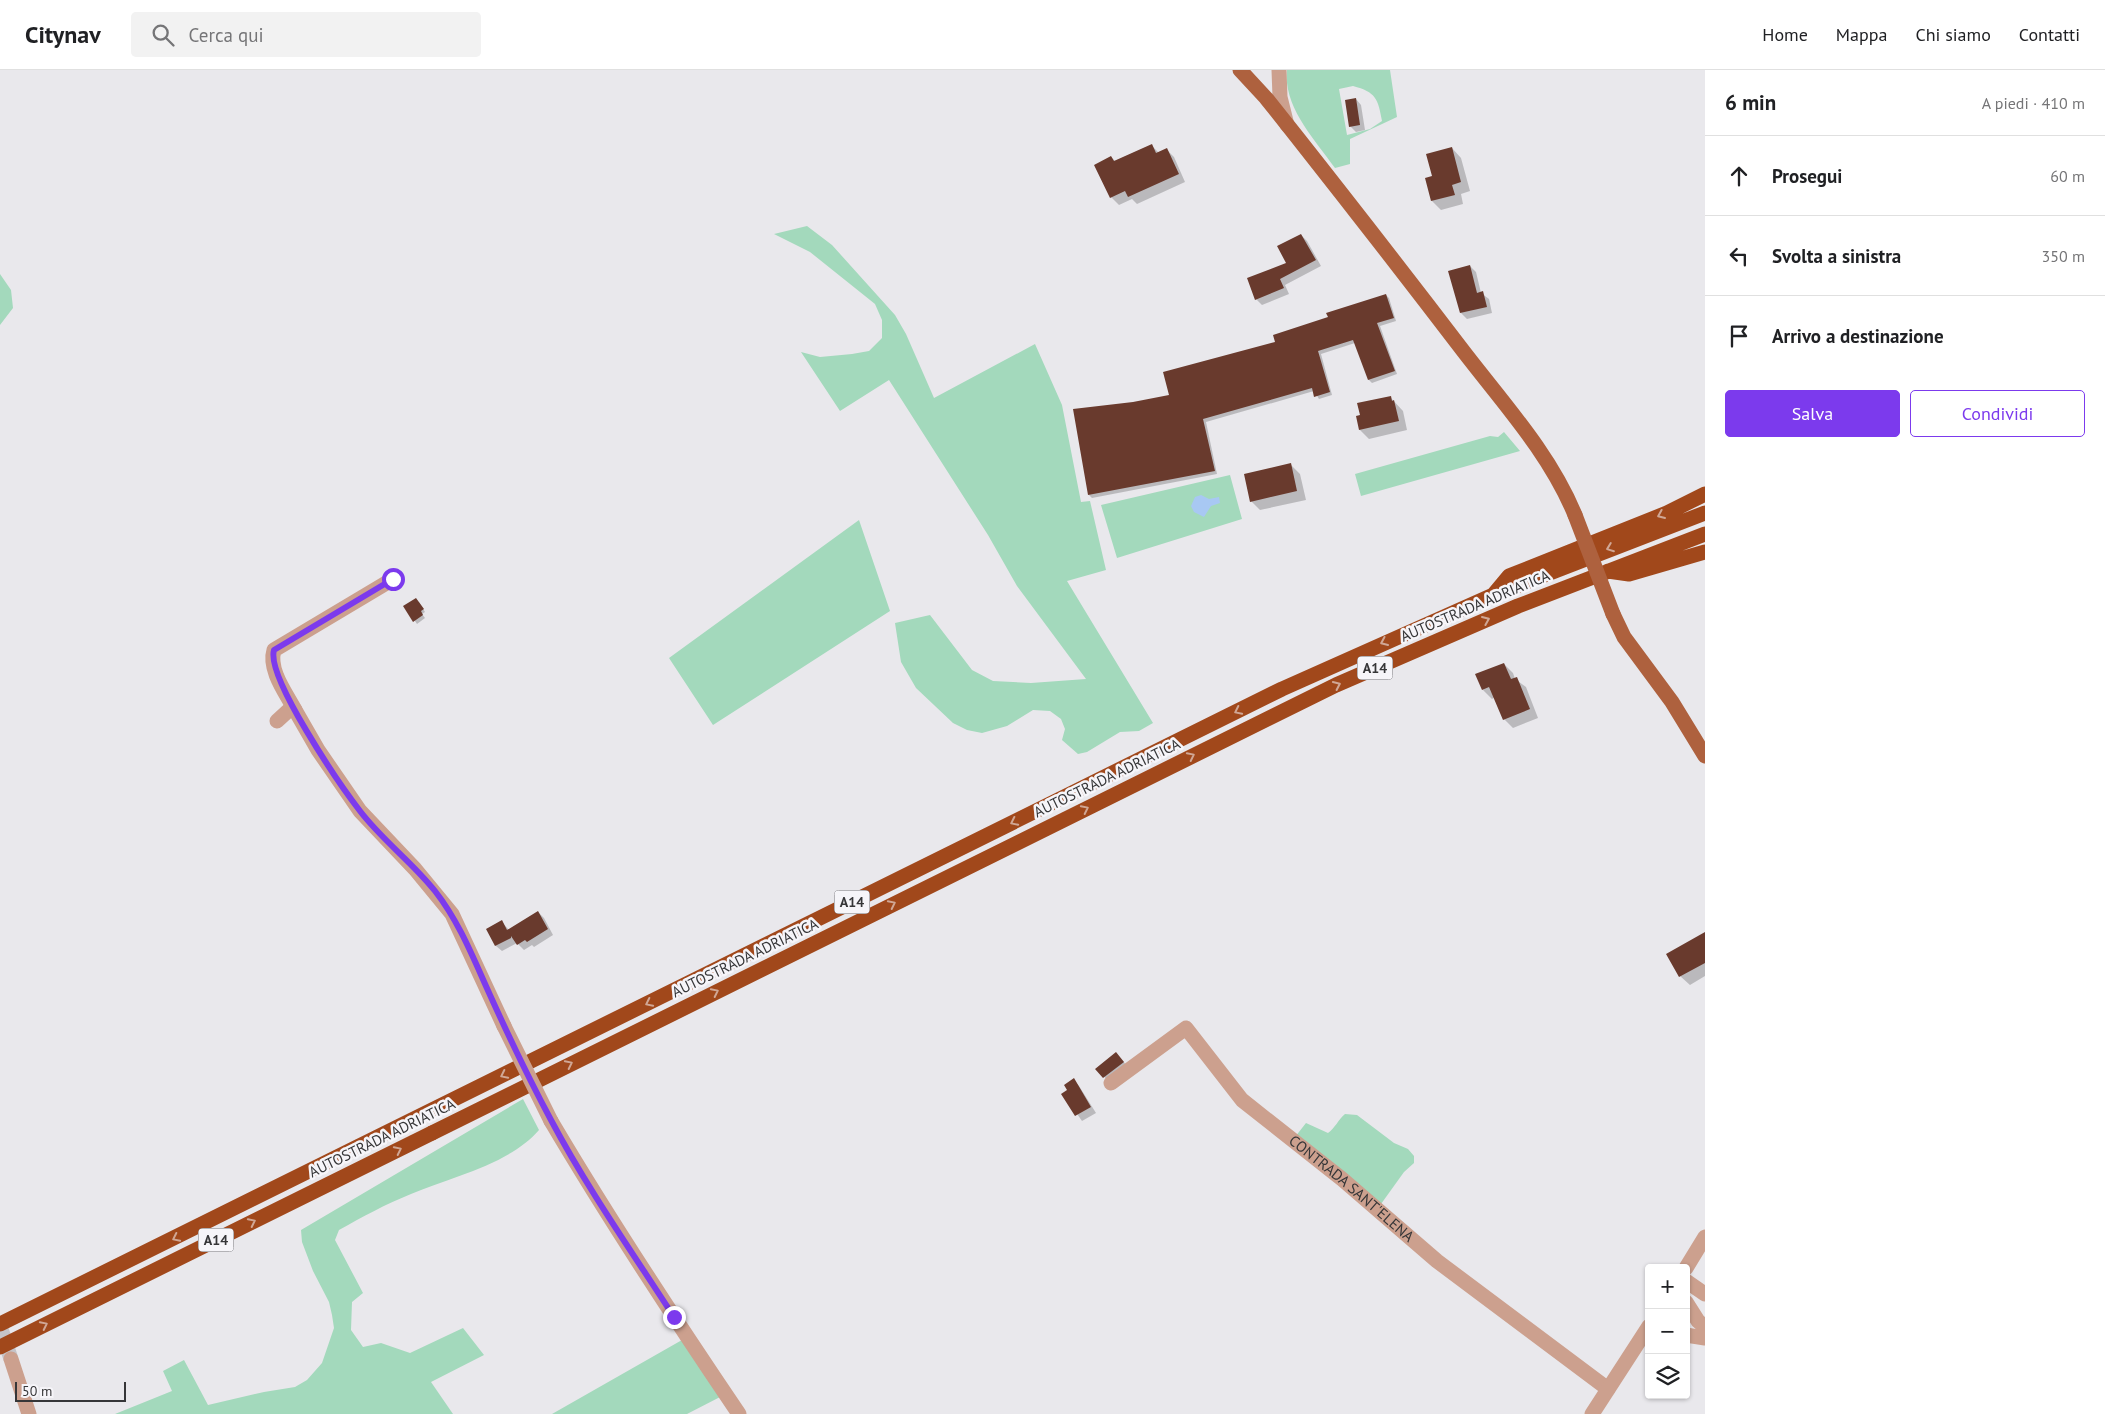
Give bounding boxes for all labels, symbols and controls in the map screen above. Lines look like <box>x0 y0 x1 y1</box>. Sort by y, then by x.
search box <box>131 12 481 57</box>
text: Citynav <box>25 19 101 50</box>
icon: search <box>149 21 177 49</box>
text: Cerca qui <box>189 23 264 47</box>
text: Home <box>1762 23 1808 46</box>
text: Mappa <box>1836 23 1887 46</box>
text: Chi siamo <box>1915 23 1991 46</box>
text: Contatti <box>2019 23 2080 46</box>
text: 6 min <box>1725 89 1776 116</box>
text: A piedi · 410 m <box>1982 93 2085 113</box>
icon: ahead <box>1725 162 1753 190</box>
text: Prosegui <box>1772 164 1842 188</box>
text: 60 m <box>2050 166 2085 186</box>
icon: left <box>1725 242 1753 270</box>
text: Svolta a sinistra <box>1772 244 1901 268</box>
text: 350 m <box>2042 246 2085 266</box>
icon: arrive <box>1725 322 1753 350</box>
text: Arrivo a destinazione <box>1772 324 1944 348</box>
button: Salva <box>1725 390 1900 437</box>
button: Condividi <box>1910 390 2085 437</box>
one-way arrow <box>1657 509 1666 520</box>
one-way arrow <box>1606 542 1615 553</box>
street label: AUTOSTRADA ADRIATICA <box>1397 565 1553 646</box>
route start <box>382 568 405 591</box>
one-way arrow <box>1481 615 1490 626</box>
one-way arrow <box>1380 636 1389 647</box>
road number: A14 <box>1358 656 1392 680</box>
one-way arrow <box>1332 681 1341 691</box>
one-way arrow <box>1234 705 1243 715</box>
street label: AUTOSTRADA ADRIATICA <box>1031 734 1183 821</box>
one-way arrow <box>1186 752 1195 762</box>
one-way arrow <box>1079 805 1088 815</box>
one-way arrow <box>1010 816 1019 826</box>
road number: A14 <box>834 890 870 914</box>
one-way arrow <box>887 900 896 910</box>
street label: AUTOSTRADA ADRIATICA <box>669 914 821 1001</box>
one-way arrow <box>710 988 719 998</box>
one-way arrow <box>645 997 654 1007</box>
one-way arrow <box>564 1060 573 1070</box>
one-way arrow <box>500 1069 509 1079</box>
street label: AUTOSTRADA ADRIATICA <box>306 1094 458 1181</box>
street label: CONTRADA SANT'ELENA <box>1285 1131 1418 1246</box>
one-way arrow <box>392 1146 401 1156</box>
one-way arrow <box>247 1218 256 1228</box>
road number: A14 <box>198 1228 234 1252</box>
one-way arrow <box>172 1232 181 1242</box>
map controls <box>1645 1264 1690 1399</box>
button: + <box>1645 1264 1690 1309</box>
route end <box>663 1306 686 1329</box>
button: − <box>1645 1309 1690 1354</box>
one-way arrow <box>39 1321 48 1331</box>
button: layers <box>1645 1354 1690 1399</box>
scale bar <box>15 1379 126 1402</box>
text: 50 m <box>22 1382 52 1400</box>

